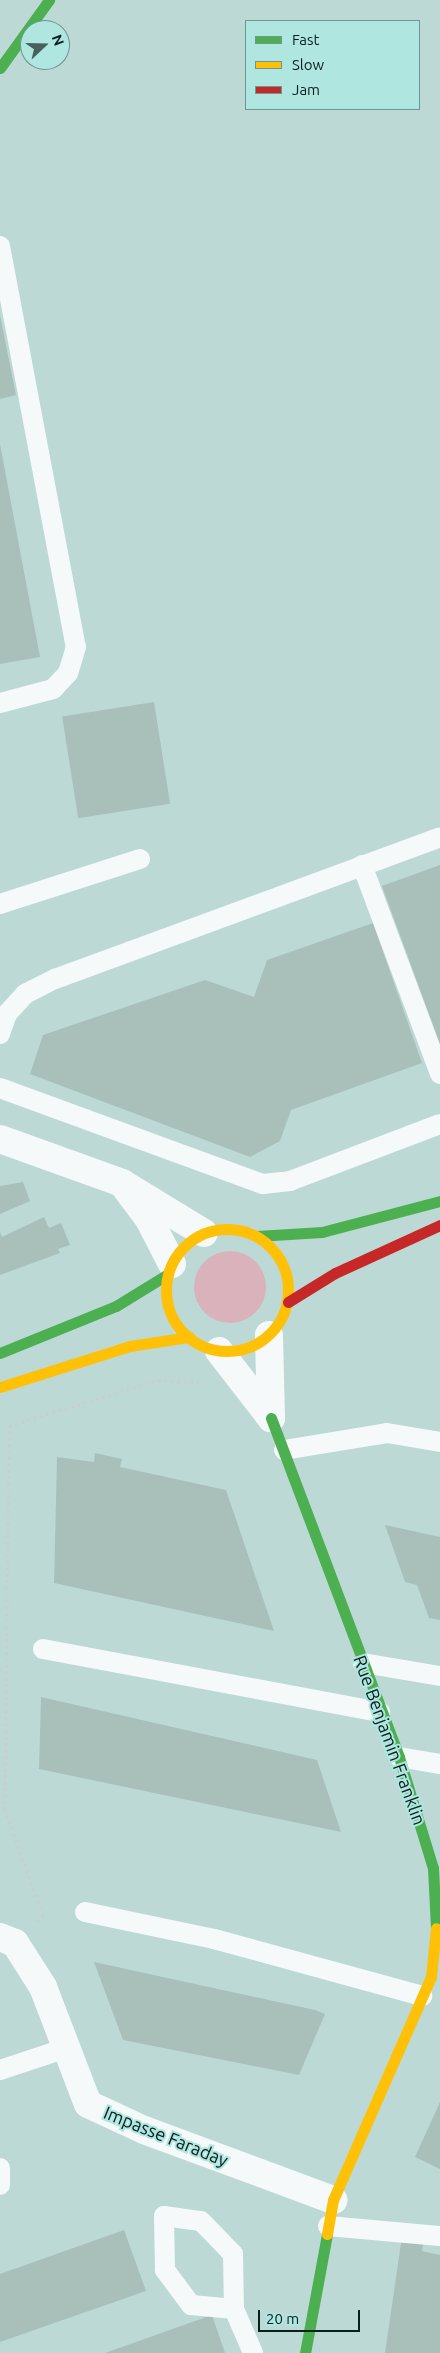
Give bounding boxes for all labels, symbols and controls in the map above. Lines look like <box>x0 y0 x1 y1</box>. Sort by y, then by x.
north arrow <box>20 20 70 70</box>
legend <box>245 20 420 110</box>
text: Fast <box>292 31 319 48</box>
text: N <box>49 32 67 48</box>
text: Slow <box>292 56 324 73</box>
text: Jam <box>292 81 320 98</box>
street label: Rue Benjamin Franklin <box>349 1652 431 1828</box>
street label: Impasse Faraday <box>101 2101 231 2171</box>
scale bar <box>260 2300 362 2332</box>
text: 20 m <box>266 2310 299 2327</box>

